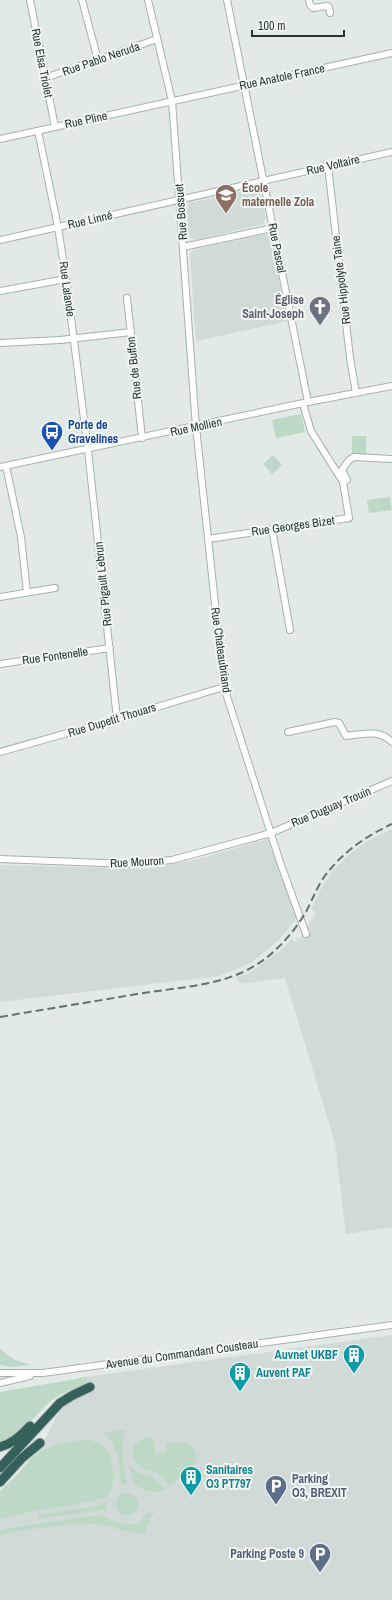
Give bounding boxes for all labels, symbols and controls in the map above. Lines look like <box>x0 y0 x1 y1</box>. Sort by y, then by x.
scale bar <box>252 12 344 38</box>
text: 100 m <box>258 18 285 34</box>
street label: Rue Elsa Triolet <box>27 27 57 99</box>
street label: Rue Pablo Neruda <box>60 38 142 80</box>
street label: Rue Anatole France <box>238 60 326 94</box>
street label: Rue Pline <box>63 108 109 132</box>
street label: Rue Voltaire <box>305 151 361 179</box>
place label: École maternelle Zola <box>242 180 315 210</box>
school or university icon: École maternelle Zola <box>213 182 239 215</box>
street label: Rue Bossuet <box>171 183 191 241</box>
street label: Rue Linné <box>66 207 114 233</box>
street label: Rue Pascal <box>264 222 290 274</box>
street label: Rue Hippolyte Taine <box>328 235 354 325</box>
street label: Rue Lalande <box>55 260 79 318</box>
place label: Église Saint-Joseph <box>242 292 305 322</box>
church icon: Église Saint-Joseph <box>307 294 333 327</box>
street label: Rue de Buffon <box>123 336 145 400</box>
street label: Rue Mollien <box>169 414 223 440</box>
place label: Porte de Gravelines <box>68 417 119 447</box>
bus stop icon: Porte de Gravelines <box>39 419 65 452</box>
street label: Rue Georges Bizet <box>250 512 336 540</box>
street label: Rue Pigault Lebrun <box>91 541 115 627</box>
street label: Rue Chateaubriand <box>207 606 235 694</box>
street label: Rue Fontenelle <box>21 643 89 669</box>
street label: Rue Dupetit Thouars <box>66 699 158 741</box>
street label: Rue Duguay Trouin <box>289 783 373 831</box>
street label: Rue Mouron <box>110 853 164 871</box>
street label: Avenue du Commandant Cousteau <box>104 1335 259 1373</box>
building icon: Auvnet UKBF <box>341 1342 367 1375</box>
place label: Auvnet UKBF <box>275 1347 338 1363</box>
building icon: Auvent PAF <box>227 1360 253 1393</box>
place label: Auvent PAF <box>256 1365 311 1381</box>
place label: Sanitaires O3 PT797 <box>206 1462 254 1492</box>
building icon: Sanitaires O3 PT797 <box>178 1464 204 1497</box>
place label: Parking O3, BREXIT <box>292 1471 347 1501</box>
parking icon: Parking O3, BREXIT <box>263 1473 289 1506</box>
parking icon: Parking Poste 9 <box>307 1541 333 1574</box>
place label: Parking Poste 9 <box>230 1546 305 1562</box>

